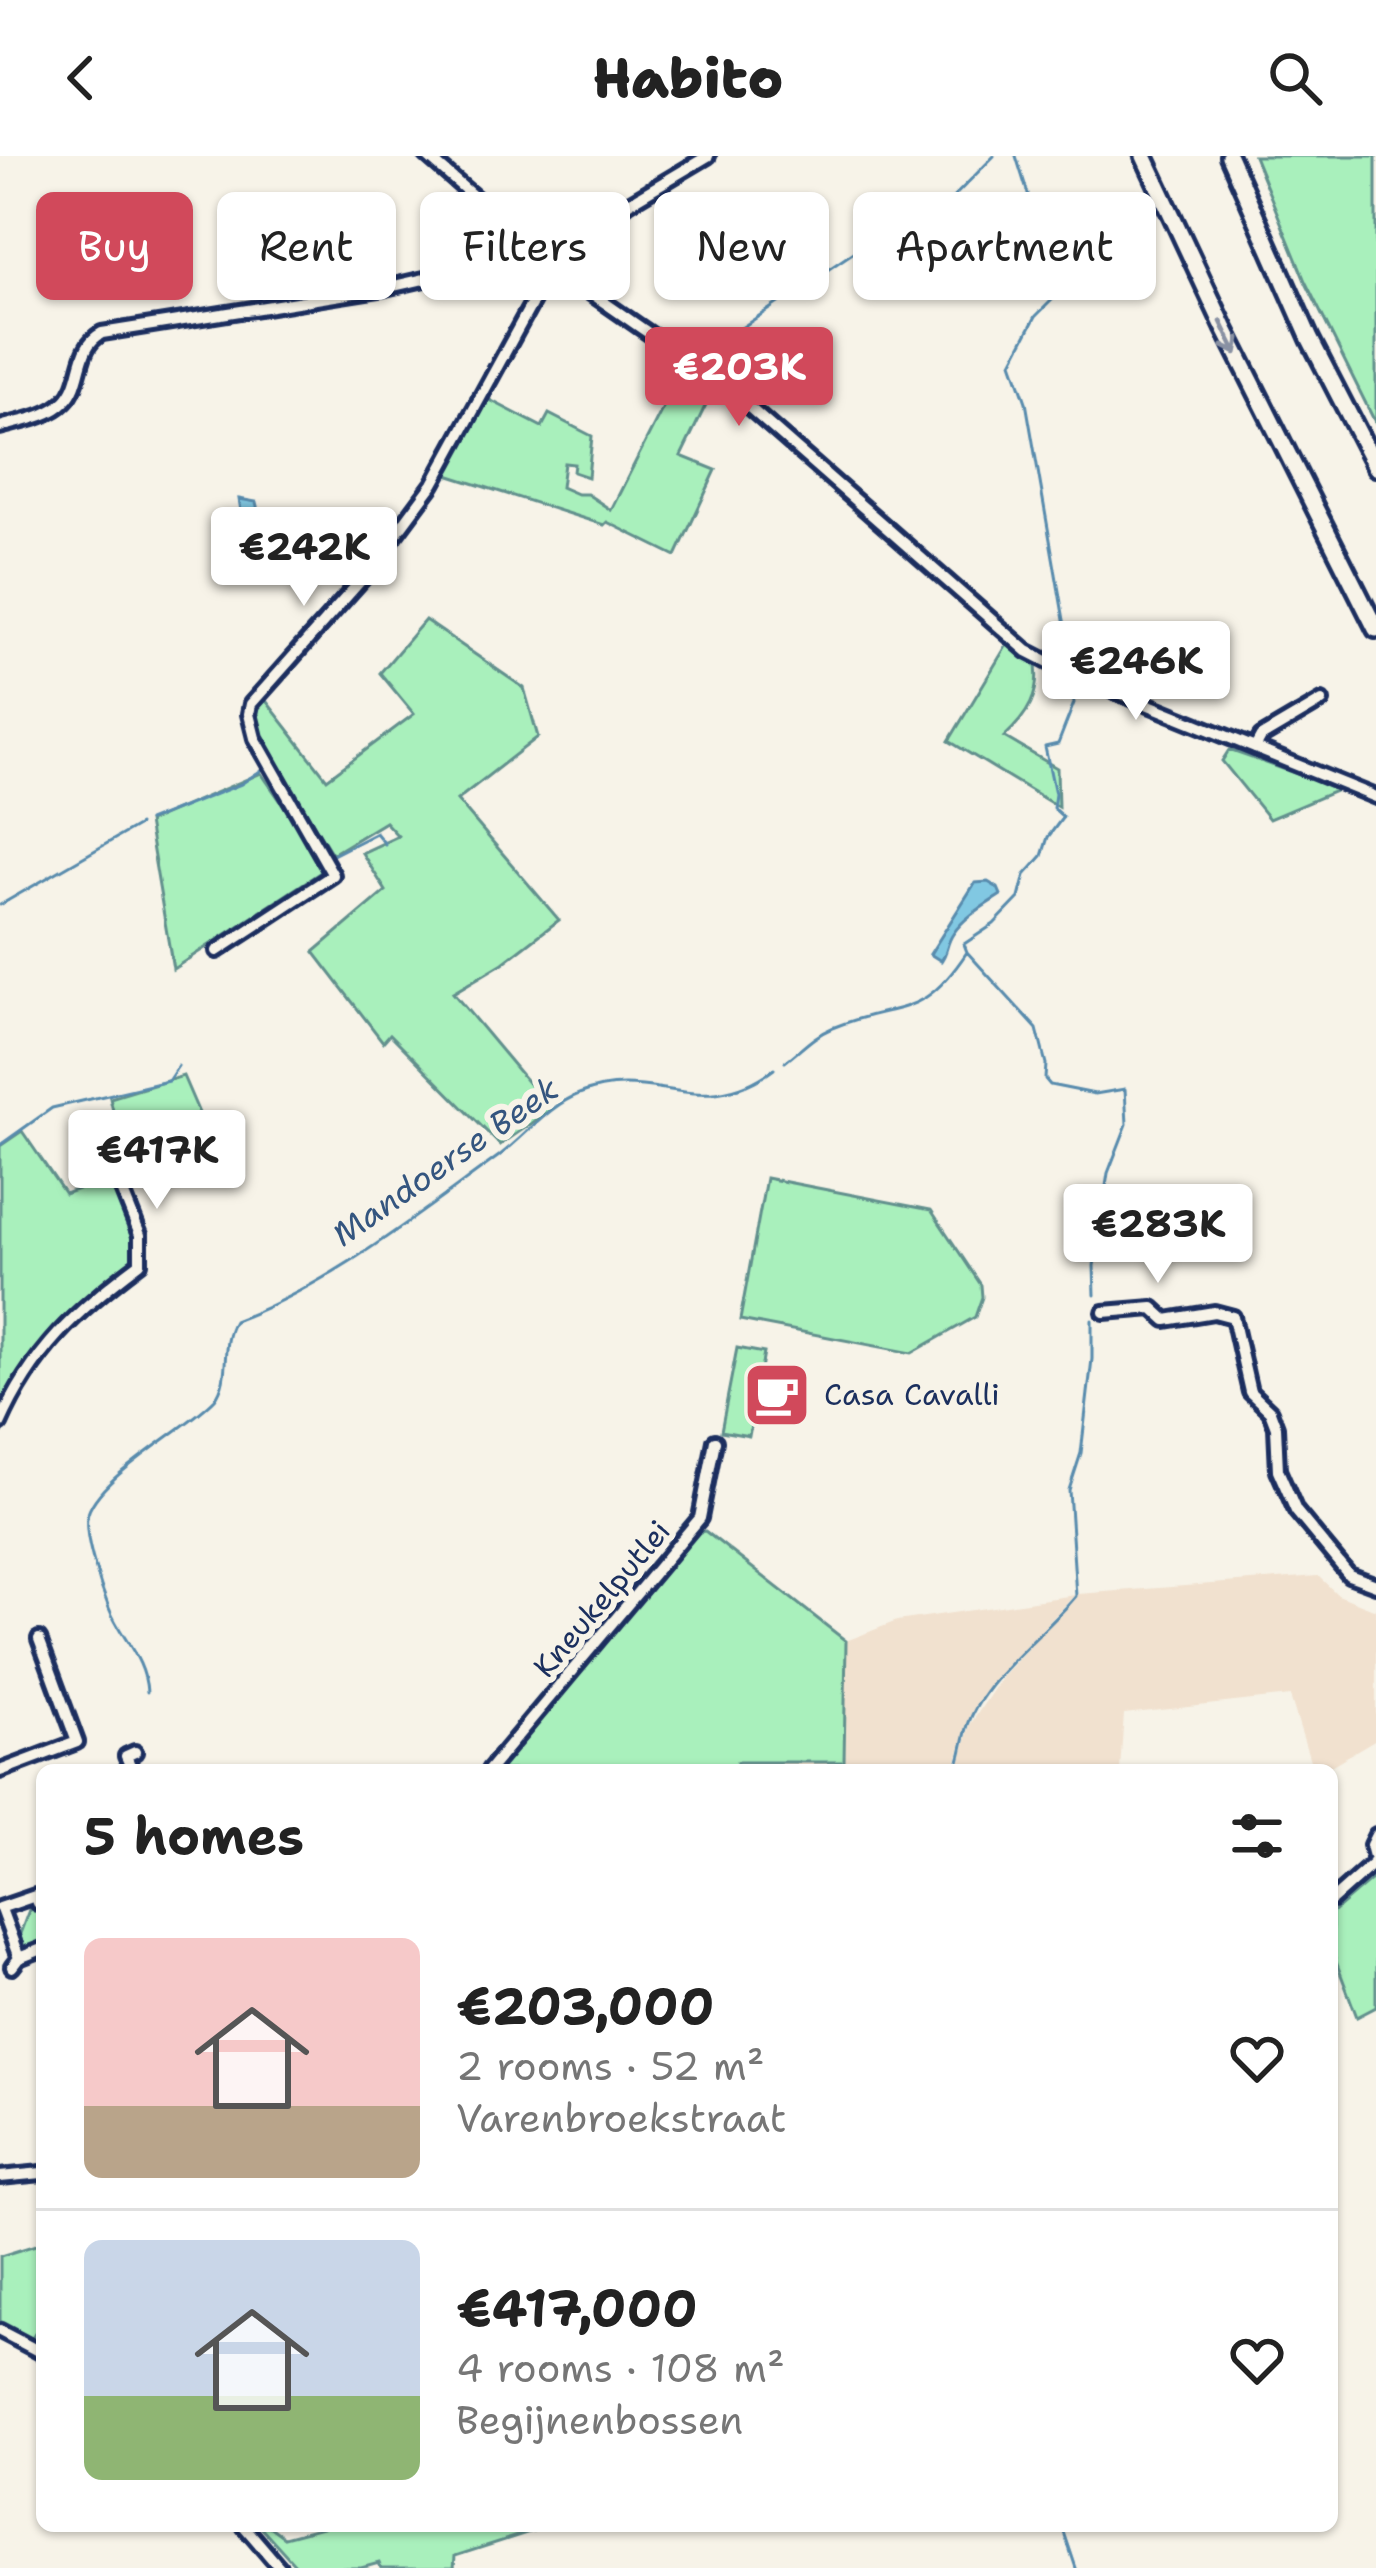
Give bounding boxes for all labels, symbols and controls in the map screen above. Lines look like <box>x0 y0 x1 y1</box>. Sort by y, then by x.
text: Habito <box>593 42 783 114</box>
icon: back <box>48 45 114 111</box>
icon: search <box>1262 45 1328 111</box>
chip: Buy <box>36 192 193 300</box>
chip: Rent <box>217 192 396 300</box>
chip: Filters <box>420 192 630 300</box>
chip: New <box>654 192 829 300</box>
chip: Apartment <box>853 192 1156 300</box>
one-way arrow <box>1219 320 1242 355</box>
pin: €203K <box>655 327 823 429</box>
text: €203K <box>672 340 806 392</box>
pin: €242K <box>220 507 388 609</box>
text: €242K <box>238 520 370 572</box>
pin: €246K <box>1052 621 1220 723</box>
text: €246K <box>1069 634 1203 686</box>
water label: Mandoerse Beek <box>323 1066 568 1256</box>
pin: €417K <box>73 1110 241 1212</box>
text: €417K <box>95 1123 219 1175</box>
pin: €283K <box>1074 1184 1242 1286</box>
text: €283K <box>1091 1197 1225 1249</box>
cafe icon: Casa Cavalli <box>742 1360 812 1430</box>
place label: Casa Cavalli <box>824 1374 1000 1415</box>
street label: Kneukelputlei <box>524 1511 679 1686</box>
text: 5 homes <box>84 1802 304 1870</box>
icon: filters <box>1224 1803 1290 1869</box>
text: €203,000 <box>456 1972 714 2040</box>
icon: home <box>180 1986 324 2130</box>
icon: heart <box>1224 2025 1290 2091</box>
text: 2 rooms · 52 m² <box>456 2040 765 2092</box>
text: Varenbroekstraat <box>456 2092 787 2144</box>
text: €417,000 <box>456 2274 698 2342</box>
icon: home <box>180 2288 324 2432</box>
icon: heart <box>1224 2327 1290 2393</box>
text: 4 rooms · 108 m² <box>456 2342 785 2394</box>
text: Begijnenbossen <box>456 2394 743 2446</box>

